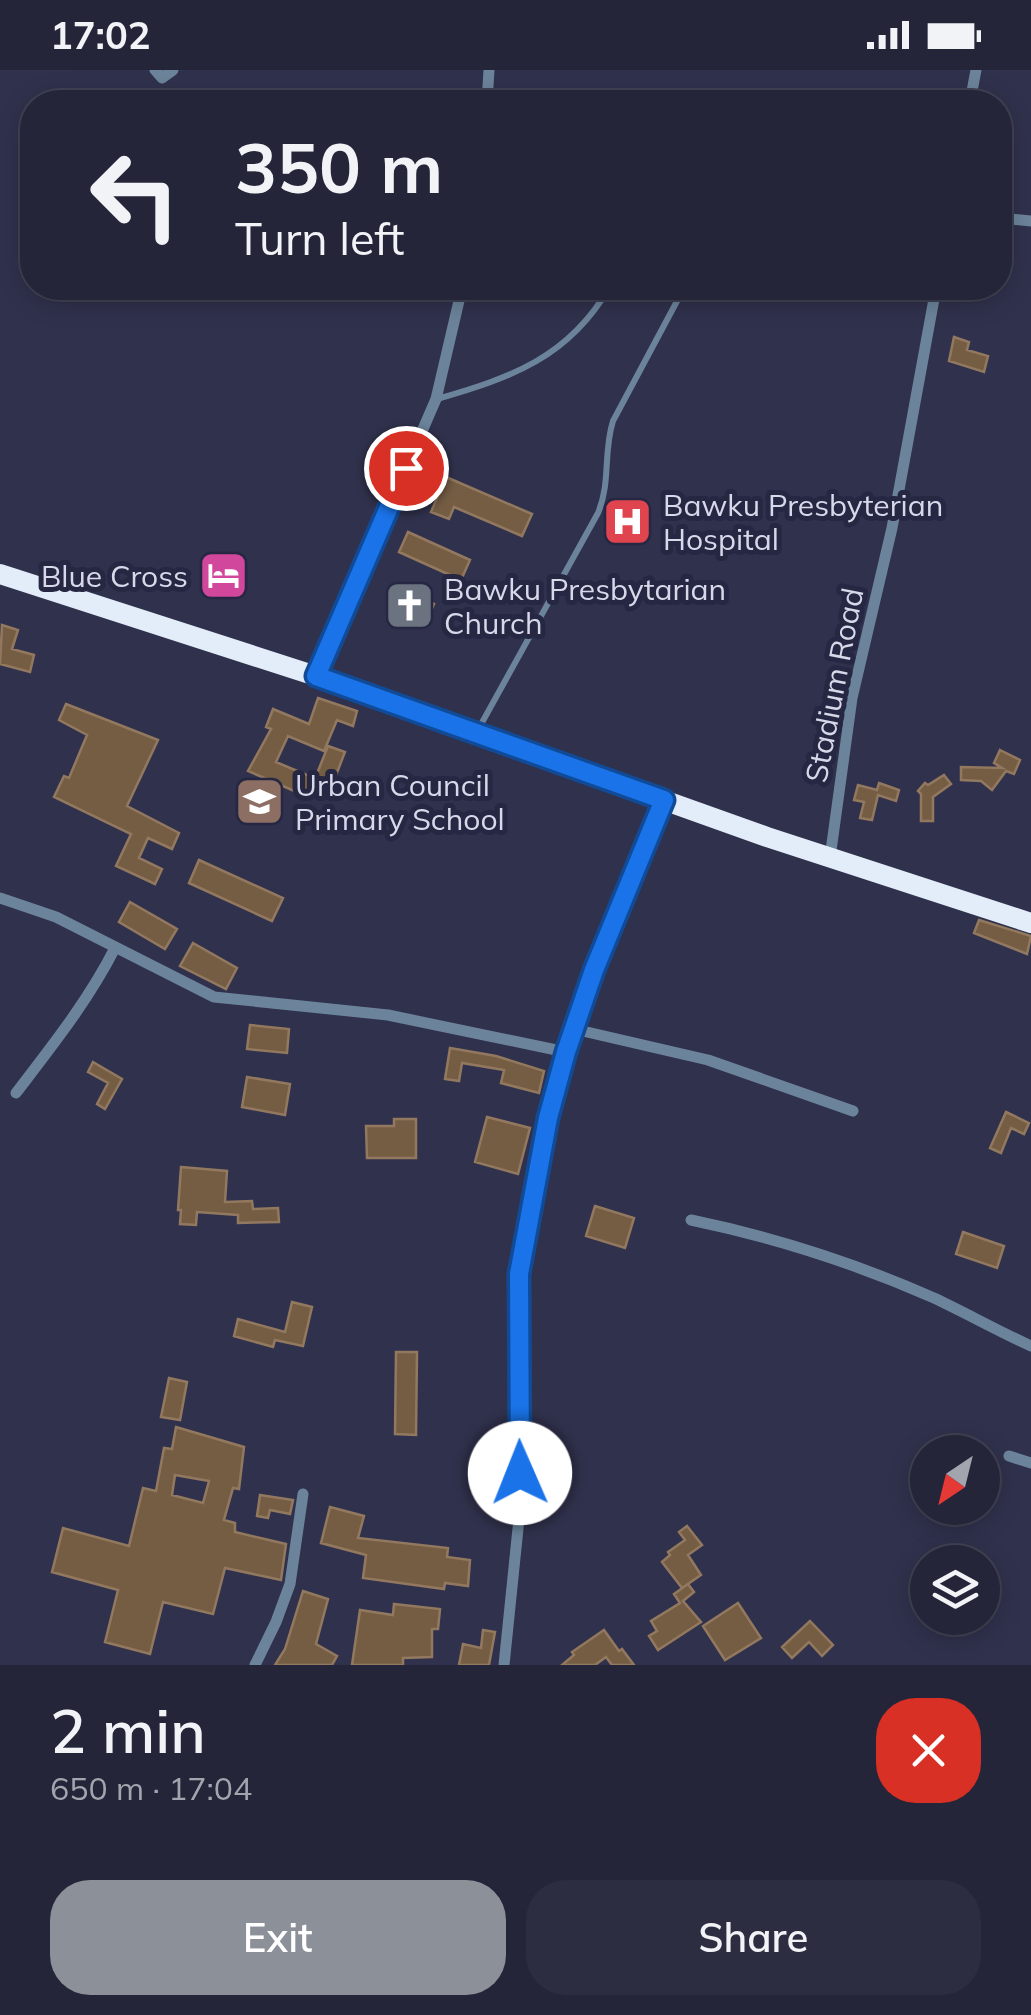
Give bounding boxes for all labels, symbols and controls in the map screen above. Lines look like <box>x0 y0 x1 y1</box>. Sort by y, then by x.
text: 17:02 <box>50 11 151 59</box>
text: 350 m <box>235 123 443 211</box>
icon: left <box>70 130 200 260</box>
text: Turn left <box>235 210 404 266</box>
pin <box>364 426 449 511</box>
icon: arrive <box>379 441 434 496</box>
place label: Bawku Presbyterian Hospital <box>663 486 943 558</box>
hospital icon: Bawku Presbyterian Hospital <box>602 496 654 548</box>
hotel icon: Blue Cross <box>197 550 249 602</box>
place label: Blue Cross <box>41 557 188 595</box>
place label: Bawku Presbytarian Church <box>444 570 726 642</box>
church icon: Bawku Presbytarian Church <box>383 580 435 632</box>
street label: Stadium Road <box>797 585 871 785</box>
place label: Urban Council Primary School <box>295 766 505 838</box>
school or university icon: Urban Council Primary School <box>234 776 286 828</box>
position arrow <box>468 1421 572 1525</box>
north arrow <box>910 1435 1000 1525</box>
map controls <box>910 1435 1000 1635</box>
button: layers <box>910 1545 1000 1635</box>
text: 2 min <box>50 1693 206 1768</box>
button: close <box>876 1698 981 1803</box>
text: 650 m · 17:04 <box>50 1768 252 1808</box>
button: Exit <box>50 1880 506 1995</box>
button: Share <box>526 1880 981 1995</box>

